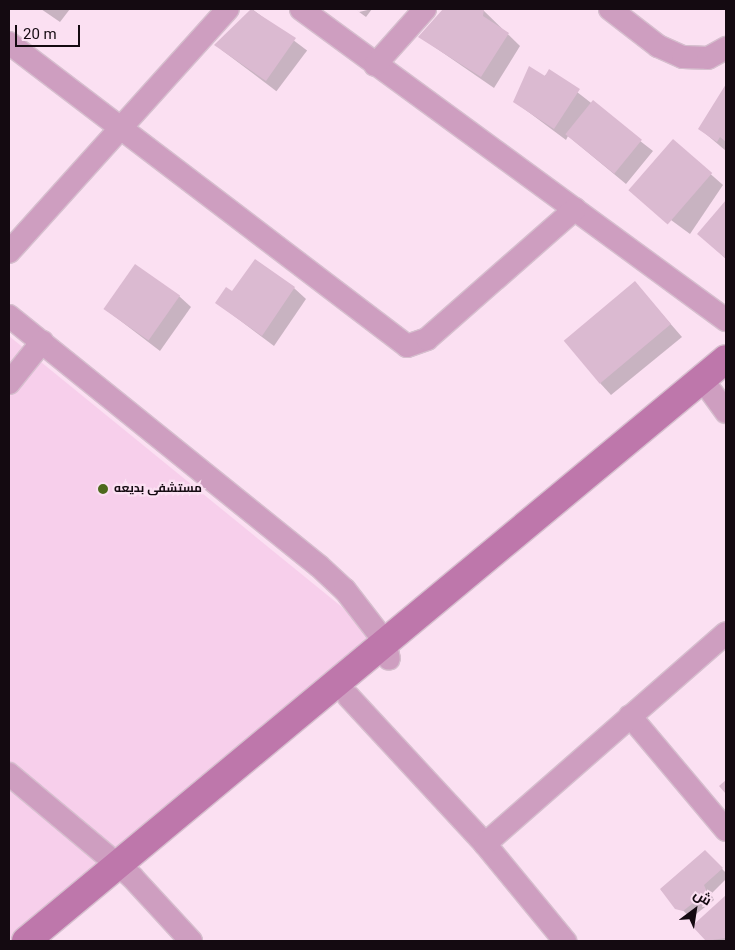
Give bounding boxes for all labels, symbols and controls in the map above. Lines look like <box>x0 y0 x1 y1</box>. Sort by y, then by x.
scale bar <box>18 15 82 47</box>
text: 20 m <box>23 25 57 43</box>
marker: مستشفى بديعه <box>96 482 110 496</box>
place label: مستشفى بديعه <box>114 482 202 496</box>
north arrow <box>670 885 720 935</box>
text: ش <box>691 886 715 909</box>

